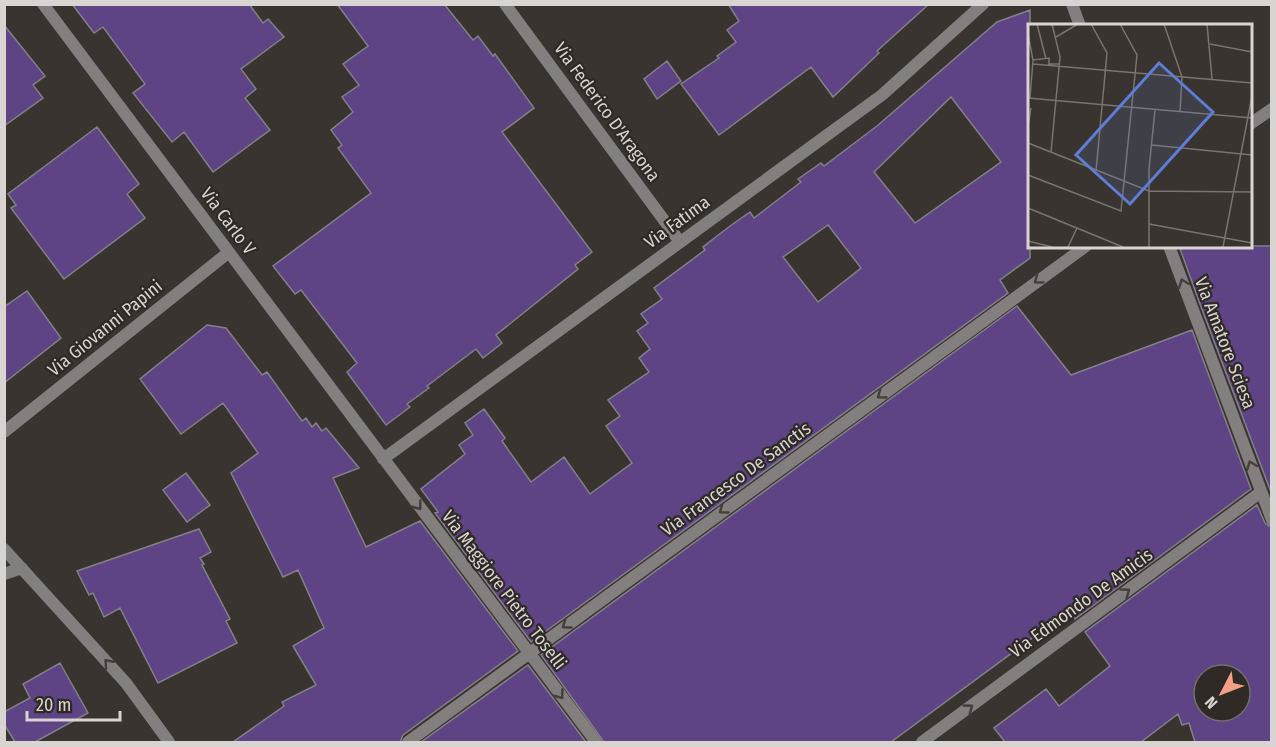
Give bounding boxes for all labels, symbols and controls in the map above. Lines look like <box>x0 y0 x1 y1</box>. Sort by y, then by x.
inset map <box>1028 24 1252 248</box>
street label: Via Federico D'Aragona <box>549 38 665 186</box>
street label: Via Carlo V <box>196 183 261 260</box>
street label: Via Fatima <box>640 191 714 253</box>
one-way arrow <box>1034 273 1045 284</box>
street label: Via Amatore Sciesa <box>1190 274 1260 412</box>
street label: Via Giovanni Papini <box>43 275 167 381</box>
one-way arrow <box>1178 278 1190 289</box>
one-way arrow <box>876 388 887 399</box>
street label: Via Francesco De Sanctis <box>657 417 815 541</box>
one-way arrow <box>1246 461 1259 471</box>
one-way arrow <box>411 499 422 510</box>
one-way arrow <box>719 503 730 514</box>
street label: Via Maggiore Pietro Toselli <box>437 506 571 674</box>
street label: Via Edmondo De Amicis <box>1005 543 1157 662</box>
one-way arrow <box>1119 588 1130 599</box>
one-way arrow <box>561 618 572 629</box>
one-way arrow <box>104 659 115 670</box>
north arrow <box>1192 663 1252 723</box>
scale bar <box>27 684 120 722</box>
one-way arrow <box>553 688 564 699</box>
text: N <box>1201 693 1221 713</box>
text: 20 m <box>36 694 71 716</box>
one-way arrow <box>962 704 973 715</box>

